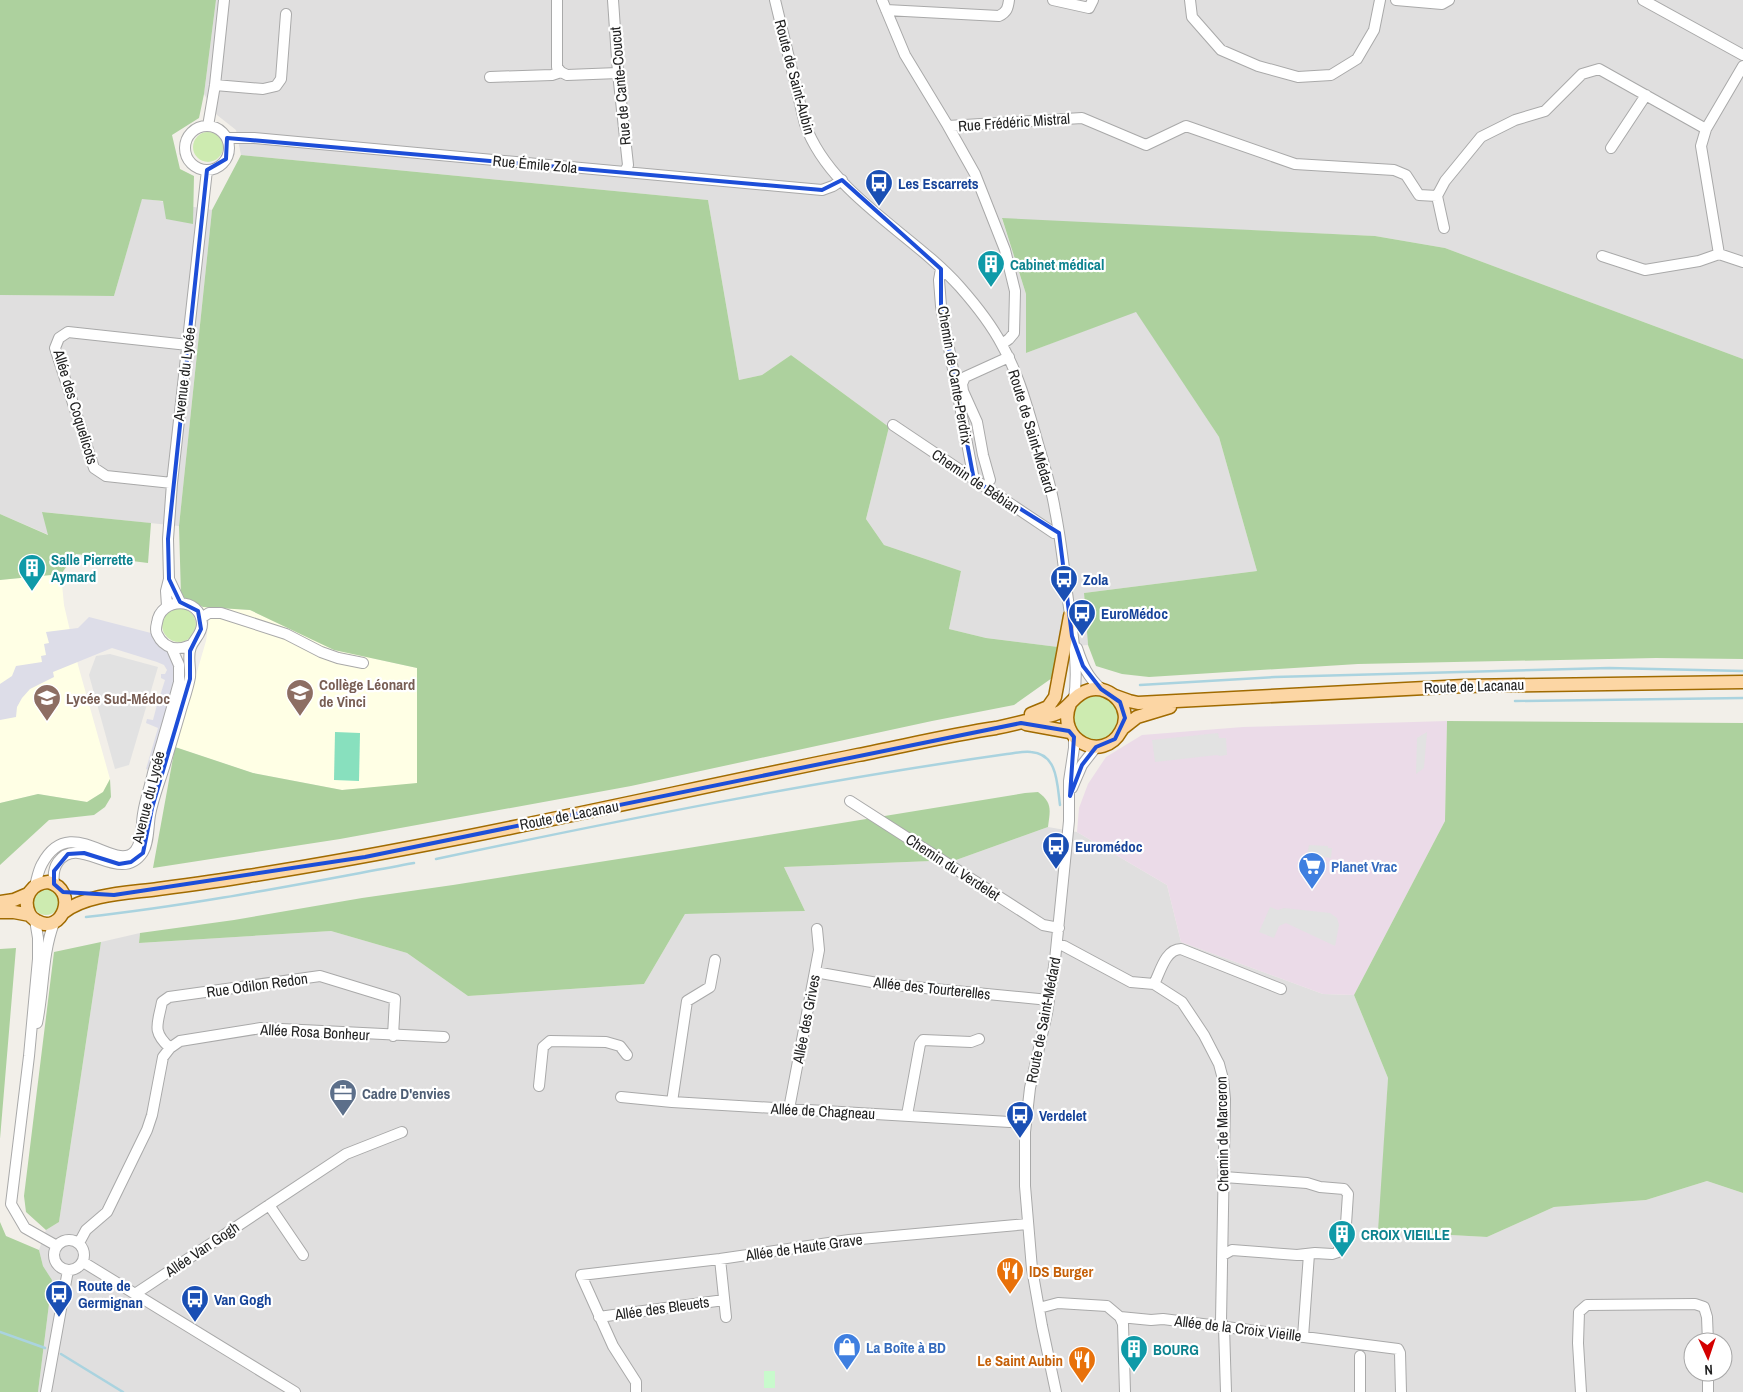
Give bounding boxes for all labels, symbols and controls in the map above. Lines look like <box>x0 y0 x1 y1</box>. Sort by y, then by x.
street label: Route de Saint-Aubin <box>770 17 820 137</box>
street label: Rue de Cante-Coucut <box>604 25 636 146</box>
street label: Rue Frédéric Mistral <box>957 108 1071 136</box>
street label: Rue Émile Zola <box>492 150 578 178</box>
bus stop icon: Les Escarrets <box>864 168 894 207</box>
place label: Les Escarrets <box>898 173 979 194</box>
building icon: Cabinet médical <box>976 249 1006 288</box>
place label: Cabinet médical <box>1010 254 1104 275</box>
street label: Chemin de Cante-Perdrix <box>932 304 978 447</box>
street label: Avenue du Lycée <box>168 326 200 423</box>
street label: Allée des Coquelicots <box>48 346 103 467</box>
street label: Route de Saint-Médard <box>1003 367 1061 495</box>
street label: Chemin de Bébian <box>928 444 1024 518</box>
place label: Salle Pierrette Aymard <box>51 549 133 587</box>
building icon: Salle Pierrette Aymard <box>17 553 47 592</box>
bus stop icon: Zola <box>1049 564 1079 603</box>
place label: Zola <box>1083 569 1108 590</box>
bus stop icon: EuroMédoc <box>1067 598 1097 637</box>
place label: EuroMédoc <box>1101 603 1168 624</box>
place label: Collège Léonard de Vinci <box>319 674 415 712</box>
street label: Route de Lacanau <box>1423 674 1525 698</box>
school or university icon: Collège Léonard de Vinci <box>285 678 315 717</box>
school or university icon: Lycée Sud-Médoc <box>32 683 62 722</box>
place label: Lycée Sud-Médoc <box>66 688 170 709</box>
street label: Avenue du Lycée <box>126 749 170 846</box>
street label: Route de Lacanau <box>518 795 620 835</box>
street label: Chemin du Verdelet <box>902 829 1005 906</box>
bus stop icon: Euromédoc <box>1041 831 1071 870</box>
place label: Euromédoc <box>1075 836 1143 857</box>
supermarket icon: Planet Vrac <box>1297 851 1327 890</box>
place label: Planet Vrac <box>1331 856 1397 877</box>
street label: Route de Saint-Médard <box>1020 955 1066 1085</box>
street label: Rue Odilon Redon <box>205 968 309 1002</box>
street label: Allée des Tourterelles <box>872 971 991 1005</box>
street label: Allée des Grives <box>787 973 825 1066</box>
street label: Allée Rosa Bonheur <box>259 1019 370 1045</box>
street label: Chemin de Marceron <box>1210 1076 1234 1192</box>
office icon: Cadre D'envies <box>328 1078 358 1117</box>
place label: Cadre D'envies <box>362 1083 451 1104</box>
street label: Allée de Chagneau <box>769 1098 876 1124</box>
bus stop icon: Verdelet <box>1005 1100 1035 1139</box>
place label: Verdelet <box>1039 1105 1087 1126</box>
street label: Allée Van Gogh <box>160 1216 243 1282</box>
building icon: CROIX VIEILLE <box>1327 1219 1357 1258</box>
place label: CROIX VIEILLE <box>1361 1224 1450 1245</box>
street label: Allée de Haute Grave <box>743 1228 864 1266</box>
restaurant icon: lDS Burger <box>995 1256 1025 1295</box>
place label: lDS Burger <box>1029 1261 1093 1282</box>
place label: Route de Germignan <box>78 1275 143 1313</box>
bus stop icon: Route de Germignan <box>44 1279 74 1318</box>
bus stop icon: Van Gogh <box>180 1284 210 1323</box>
place label: Van Gogh <box>214 1289 271 1310</box>
street label: Allée des Bleuets <box>612 1291 711 1325</box>
street label: Allée de la Croix Vieille <box>1172 1310 1303 1346</box>
shop icon: La Boîte à BD <box>832 1332 862 1371</box>
north arrow <box>1683 1332 1733 1382</box>
building icon: BOURG <box>1119 1334 1149 1373</box>
place label: La Boîte à BD <box>866 1337 946 1358</box>
place label: BOURG <box>1153 1339 1199 1360</box>
restaurant icon: Le Saint Aubin <box>1067 1345 1097 1384</box>
place label: Le Saint Aubin <box>977 1350 1063 1371</box>
text: N <box>1704 1361 1713 1379</box>

